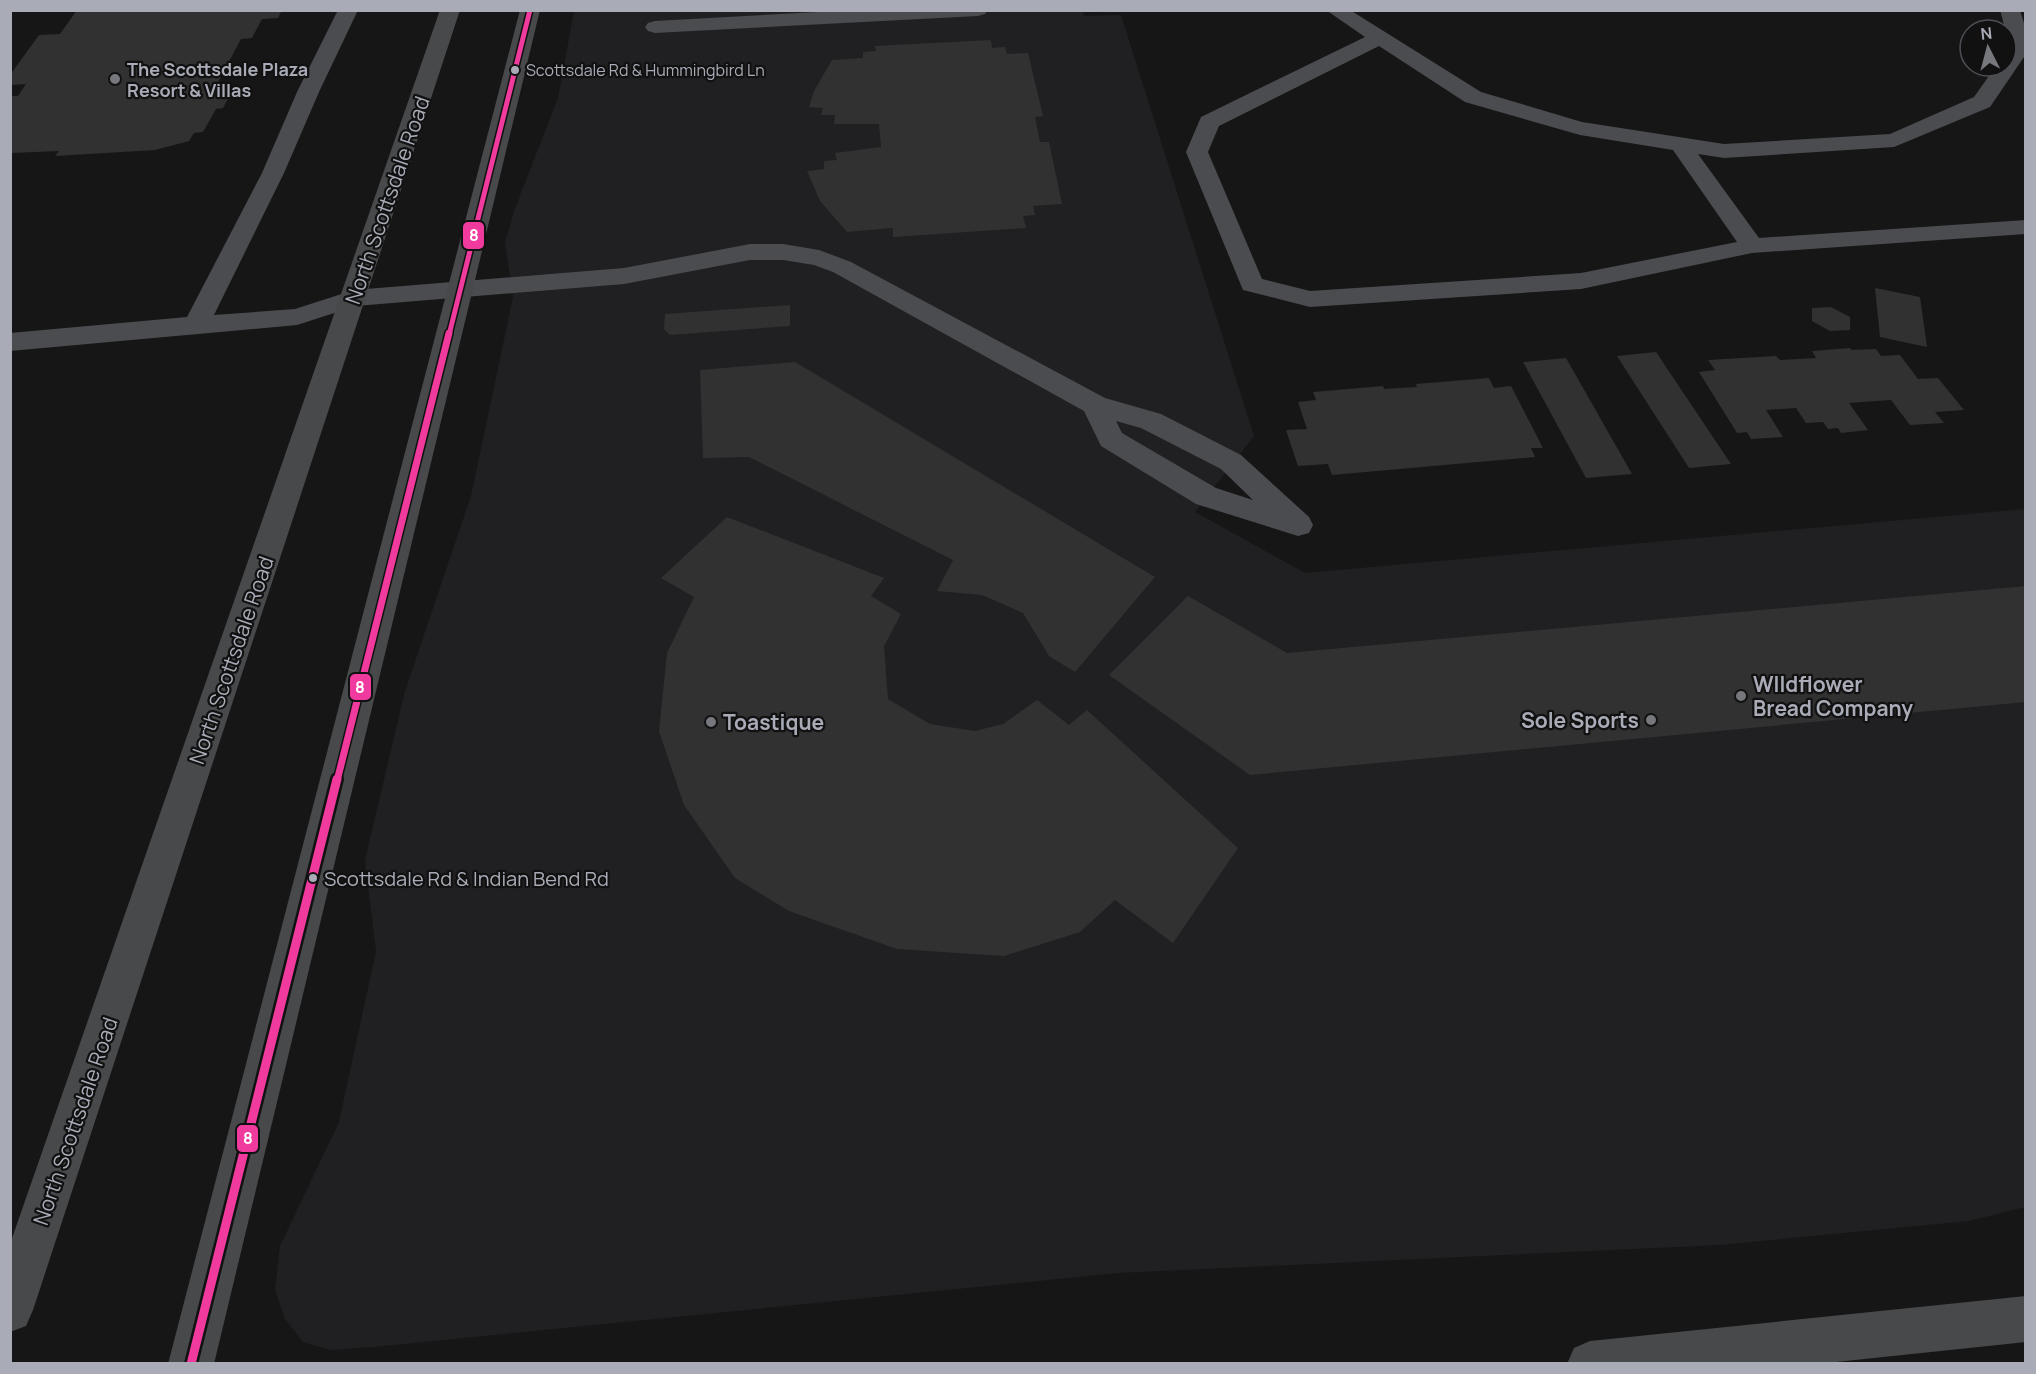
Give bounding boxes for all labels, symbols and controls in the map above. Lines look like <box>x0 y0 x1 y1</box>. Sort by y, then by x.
north arrow <box>1958 18 2018 78</box>
text: N <box>1980 22 1993 45</box>
place label: The Scottsdale Plaza Resort & Villas <box>127 57 308 102</box>
place label: Scottsdale Rd & Hummingbird Ln <box>526 59 765 81</box>
marker: Scottsdale Rd & Hummingbird Ln <box>509 64 521 76</box>
marker: The Scottsdale Plaza Resort & Villas <box>108 72 122 86</box>
street label: North Scottsdale Road <box>338 92 436 308</box>
line badge: 8 <box>462 221 485 250</box>
text: 8 <box>469 224 479 246</box>
street label: North Scottsdale Road <box>182 552 280 768</box>
place label: WIldflower Bread Company <box>1753 670 1913 722</box>
line badge: 8 <box>349 673 372 701</box>
text: 8 <box>355 676 365 698</box>
marker: WIldflower Bread Company <box>1734 689 1748 703</box>
place label: Sole Sports <box>1521 706 1639 734</box>
place label: Toastique <box>723 708 824 736</box>
marker: Sole Sports <box>1644 713 1658 727</box>
marker: Toastique <box>704 715 718 729</box>
place label: Scottsdale Rd & Indian Bend Rd <box>324 865 609 892</box>
marker: Scottsdale Rd & Indian Bend Rd <box>307 872 319 884</box>
street label: North Scottsdale Road <box>26 1013 124 1229</box>
line badge: 8 <box>236 1124 259 1153</box>
text: 8 <box>243 1127 253 1149</box>

